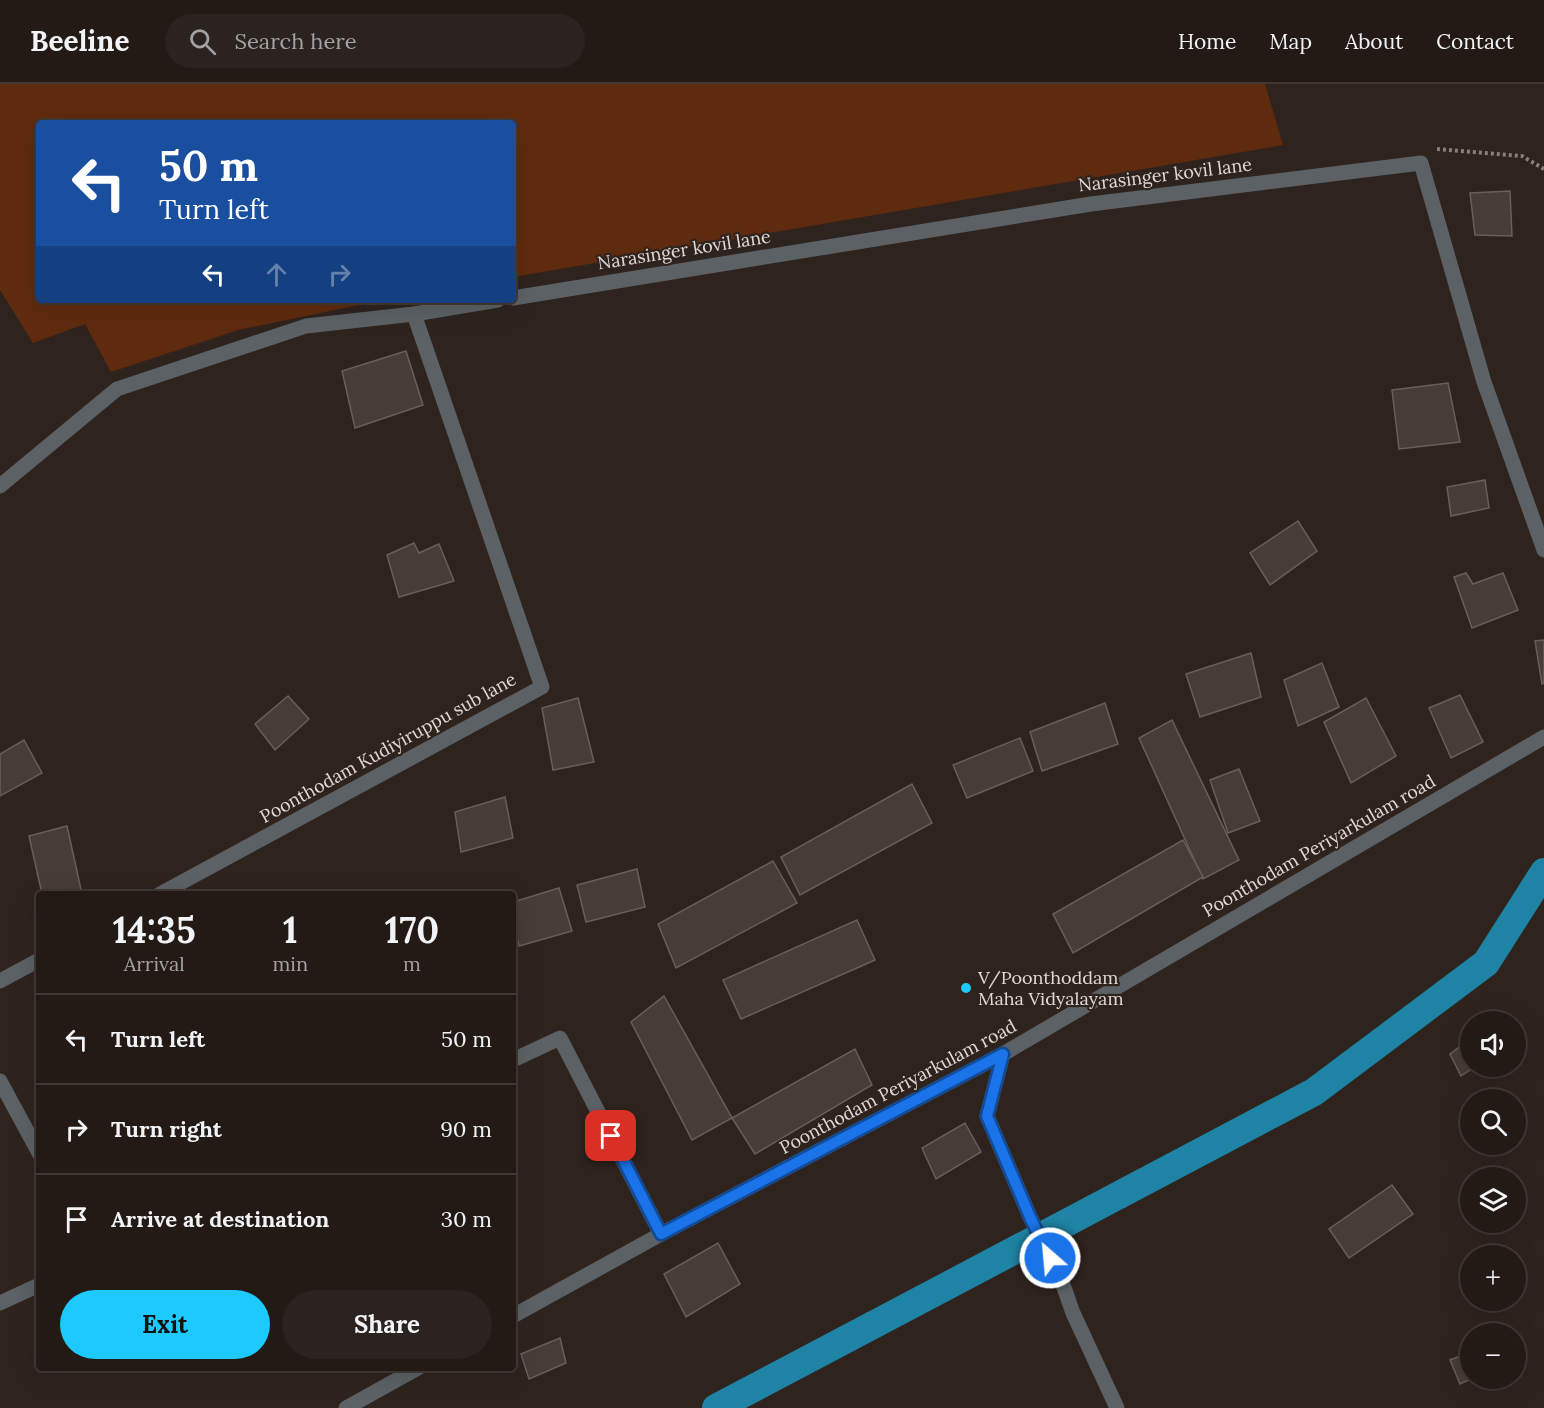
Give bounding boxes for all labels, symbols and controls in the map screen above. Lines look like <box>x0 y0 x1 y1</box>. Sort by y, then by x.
search box <box>165 14 585 68</box>
text: Beeline <box>30 23 129 59</box>
icon: search <box>186 25 219 58</box>
text: Search here <box>234 27 357 55</box>
text: Home <box>1178 28 1236 55</box>
text: Map <box>1269 28 1312 55</box>
text: About <box>1345 28 1403 55</box>
text: Contact <box>1436 28 1514 55</box>
text: 50 m <box>159 139 258 193</box>
icon: left <box>60 144 138 222</box>
street label: Narasinger kovil lane <box>1077 152 1253 197</box>
text: Turn left <box>159 192 269 226</box>
street label: Narasinger kovil lane <box>596 224 772 275</box>
icon: left <box>197 258 230 291</box>
icon: ahead <box>260 258 293 291</box>
icon: right <box>323 258 356 291</box>
street label: Poonthodam Kudiyiruppu sub lane <box>256 667 520 828</box>
street label: Poonthodam Periyarkulam road <box>1198 769 1440 922</box>
text: 14:35 <box>113 907 196 953</box>
text: 1 <box>283 907 298 953</box>
text: 170 <box>385 907 439 953</box>
text: Arrival <box>124 951 185 976</box>
text: min <box>272 951 308 976</box>
text: m <box>403 951 421 976</box>
place label: V/Poonthoddam Maha Vidyalayam <box>977 966 1124 1010</box>
marker: V/Poonthoddam Maha Vidyalayam <box>959 981 973 995</box>
map controls <box>1460 1011 1526 1389</box>
button: sound <box>1460 1011 1526 1077</box>
street label: Poonthodam Periyarkulam road <box>775 1014 1020 1159</box>
icon: left <box>60 1023 93 1056</box>
text: Turn left <box>111 1025 205 1053</box>
text: 50 m <box>441 1025 492 1053</box>
button: search <box>1460 1089 1526 1155</box>
pin <box>585 1110 636 1161</box>
icon: right <box>60 1113 93 1146</box>
text: Turn right <box>111 1115 222 1143</box>
text: 90 m <box>440 1115 492 1143</box>
icon: arrive <box>594 1119 627 1152</box>
button: layers <box>1460 1167 1526 1233</box>
icon: arrive <box>60 1203 93 1236</box>
text: Arrive at destination <box>111 1205 329 1233</box>
text: 30 m <box>441 1205 492 1233</box>
position arrow <box>1018 1226 1082 1290</box>
button: + <box>1460 1245 1526 1311</box>
button: Exit <box>60 1290 270 1359</box>
button: Share <box>282 1290 492 1359</box>
button: − <box>1460 1323 1526 1389</box>

